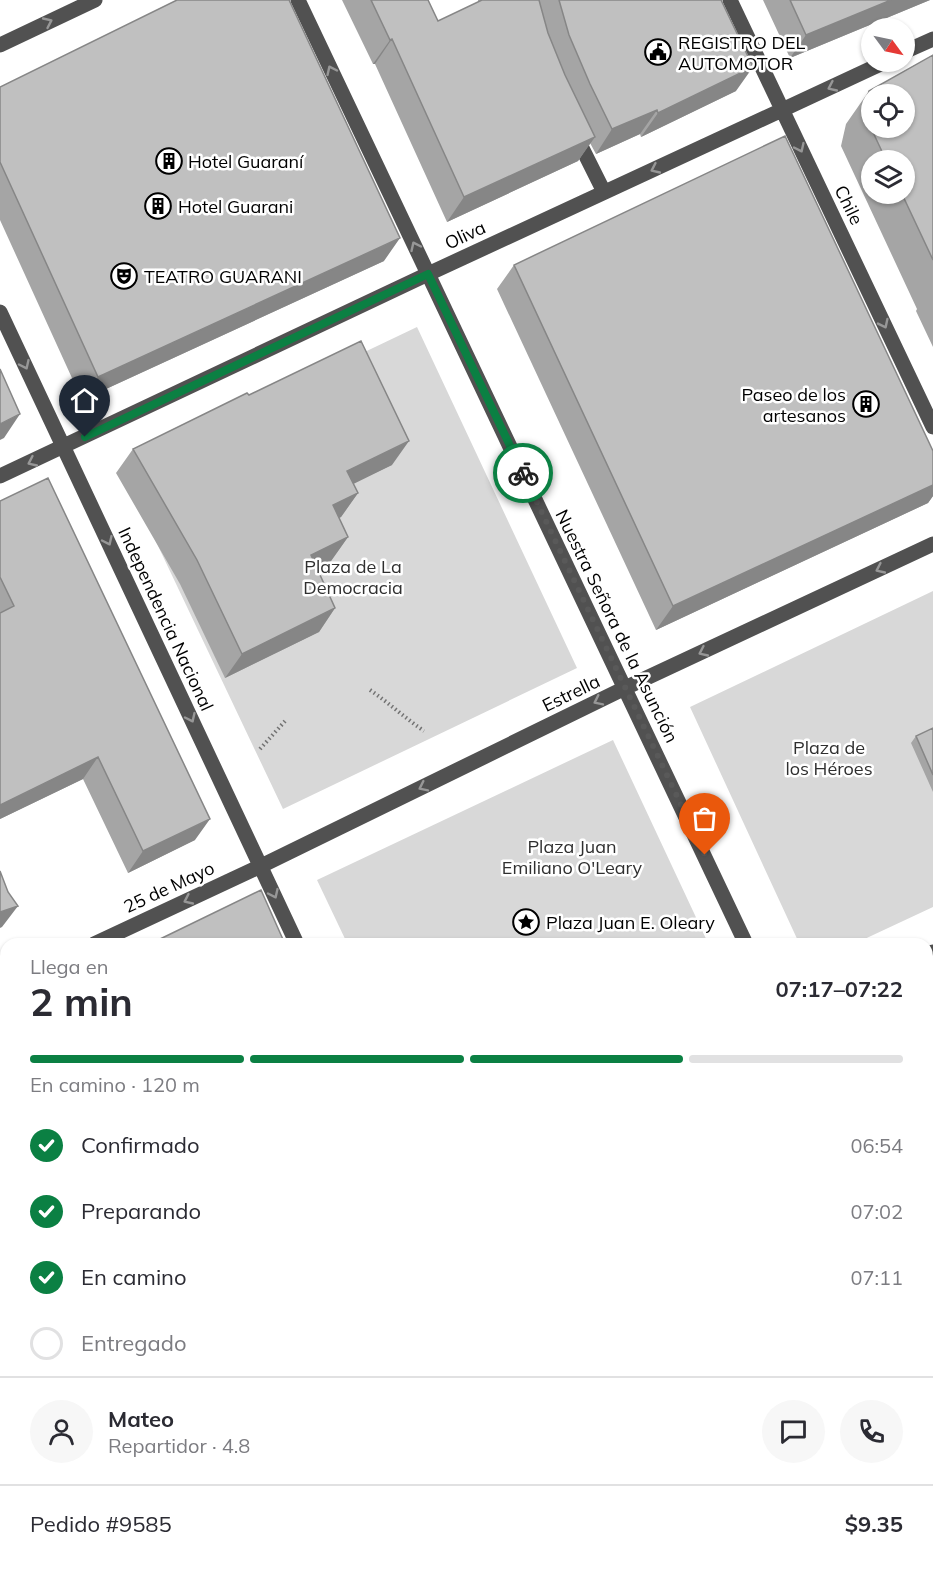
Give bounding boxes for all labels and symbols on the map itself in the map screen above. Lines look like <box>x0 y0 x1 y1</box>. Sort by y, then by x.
one-way arrow <box>41 18 52 30</box>
north arrow <box>861 18 915 72</box>
place label: REGISTRO DEL AUTOMOTOR <box>678 31 806 75</box>
public building icon: REGISTRO DEL AUTOMOTOR <box>643 37 673 67</box>
one-way arrow <box>327 65 338 76</box>
one-way arrow <box>828 79 839 91</box>
one-way arrow <box>792 141 804 152</box>
building icon: Hotel Guaraní <box>154 146 184 176</box>
place label: Hotel Guaraní <box>188 150 305 173</box>
one-way arrow <box>651 161 662 173</box>
street label: Chile <box>830 181 868 229</box>
building icon: Hotel Guarani <box>143 191 173 221</box>
place label: Hotel Guarani <box>178 195 293 218</box>
street label: Oliva <box>441 216 489 254</box>
one-way arrow <box>410 241 422 252</box>
theatre icon: TEATRO GUARANI <box>109 261 139 291</box>
place label: TEATRO GUARANI <box>144 265 302 288</box>
one-way arrow <box>876 317 888 328</box>
one-way arrow <box>17 358 29 369</box>
pin <box>59 375 110 437</box>
place label: Paseo de los artesanos <box>741 383 846 427</box>
building icon: Paseo de los artesanos <box>851 389 881 419</box>
courier <box>493 443 553 503</box>
one-way arrow <box>27 454 38 466</box>
street label: Nuestra Señora de la Asunción <box>550 506 684 746</box>
street label: Independencia Nacional <box>113 523 219 715</box>
one-way arrow <box>100 535 112 546</box>
park label: Plaza de La Democracia <box>303 555 403 599</box>
one-way arrow <box>876 562 887 574</box>
one-way arrow <box>699 644 710 656</box>
street label: Estrella <box>538 669 604 717</box>
one-way arrow <box>594 693 605 705</box>
one-way arrow <box>184 711 196 722</box>
park label: Plaza de los Héroes <box>785 736 873 780</box>
one-way arrow <box>418 779 429 791</box>
pin <box>679 793 730 855</box>
park label: Plaza Juan Emiliano O'Leary <box>502 835 643 879</box>
street label: 25 de Mayo <box>120 856 218 918</box>
one-way arrow <box>266 888 278 899</box>
one-way arrow <box>184 892 195 904</box>
place icon: Plaza Juan E. Oleary <box>511 907 541 937</box>
place label: Plaza Juan E. Oleary <box>546 911 715 934</box>

